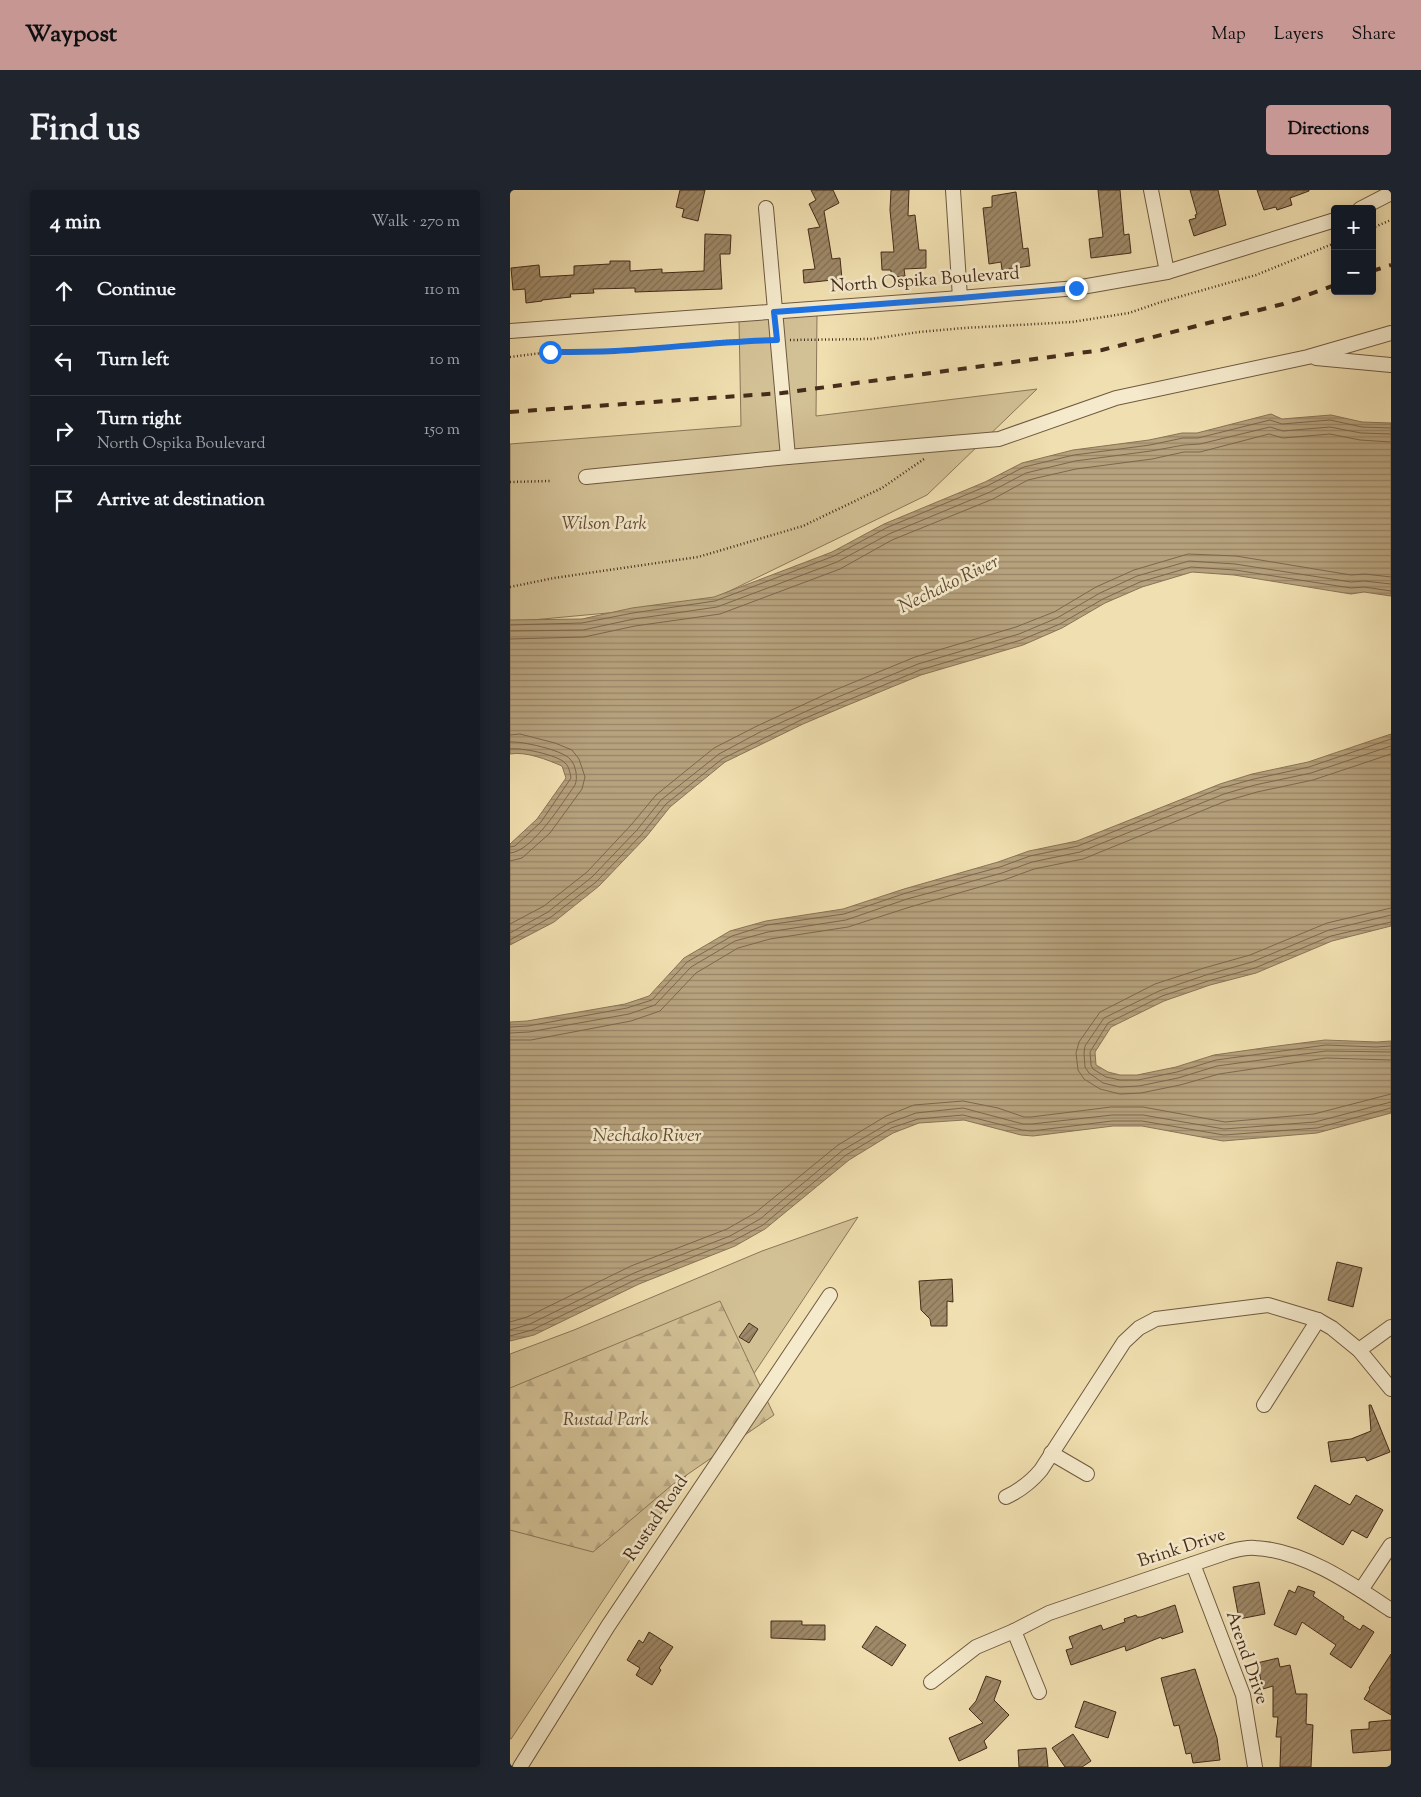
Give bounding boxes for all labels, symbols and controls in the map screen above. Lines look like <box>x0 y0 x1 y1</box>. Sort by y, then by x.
text: Waypost <box>25 18 117 52</box>
text: Map <box>1211 22 1246 48</box>
text: Layers <box>1274 22 1324 48</box>
text: Share <box>1352 22 1396 48</box>
text: Find us <box>30 105 140 156</box>
button: Directions <box>1266 105 1391 155</box>
map controls <box>1331 205 1376 295</box>
button: + <box>1331 205 1376 250</box>
text: 4 min <box>50 208 101 238</box>
text: Walk · 270 m <box>371 211 460 234</box>
button: − <box>1331 250 1376 295</box>
street label: North Ospika Boulevard <box>830 261 1020 301</box>
icon: ahead <box>50 277 78 305</box>
text: Continue <box>97 277 176 304</box>
route end <box>1065 277 1088 300</box>
text: 110 m <box>424 279 460 302</box>
route start <box>539 341 562 364</box>
icon: left <box>50 347 78 375</box>
text: Turn left <box>97 347 169 374</box>
text: 10 m <box>430 349 460 372</box>
text: Turn right <box>97 406 181 433</box>
icon: right <box>50 417 78 445</box>
text: 150 m <box>424 419 460 442</box>
text: North Ospika Boulevard <box>97 433 266 456</box>
icon: arrive <box>50 487 78 515</box>
text: Arrive at destination <box>97 487 265 514</box>
park label: Wilson Park <box>561 512 647 538</box>
water label: Nechako River <box>894 549 1004 621</box>
water label: Nechako River <box>593 1123 702 1150</box>
park label: Rustad Park <box>563 1408 649 1434</box>
street label: Rustad Road <box>619 1471 695 1567</box>
street label: Brink Drive <box>1135 1523 1229 1575</box>
street label: Arend Drive <box>1218 1608 1274 1708</box>

